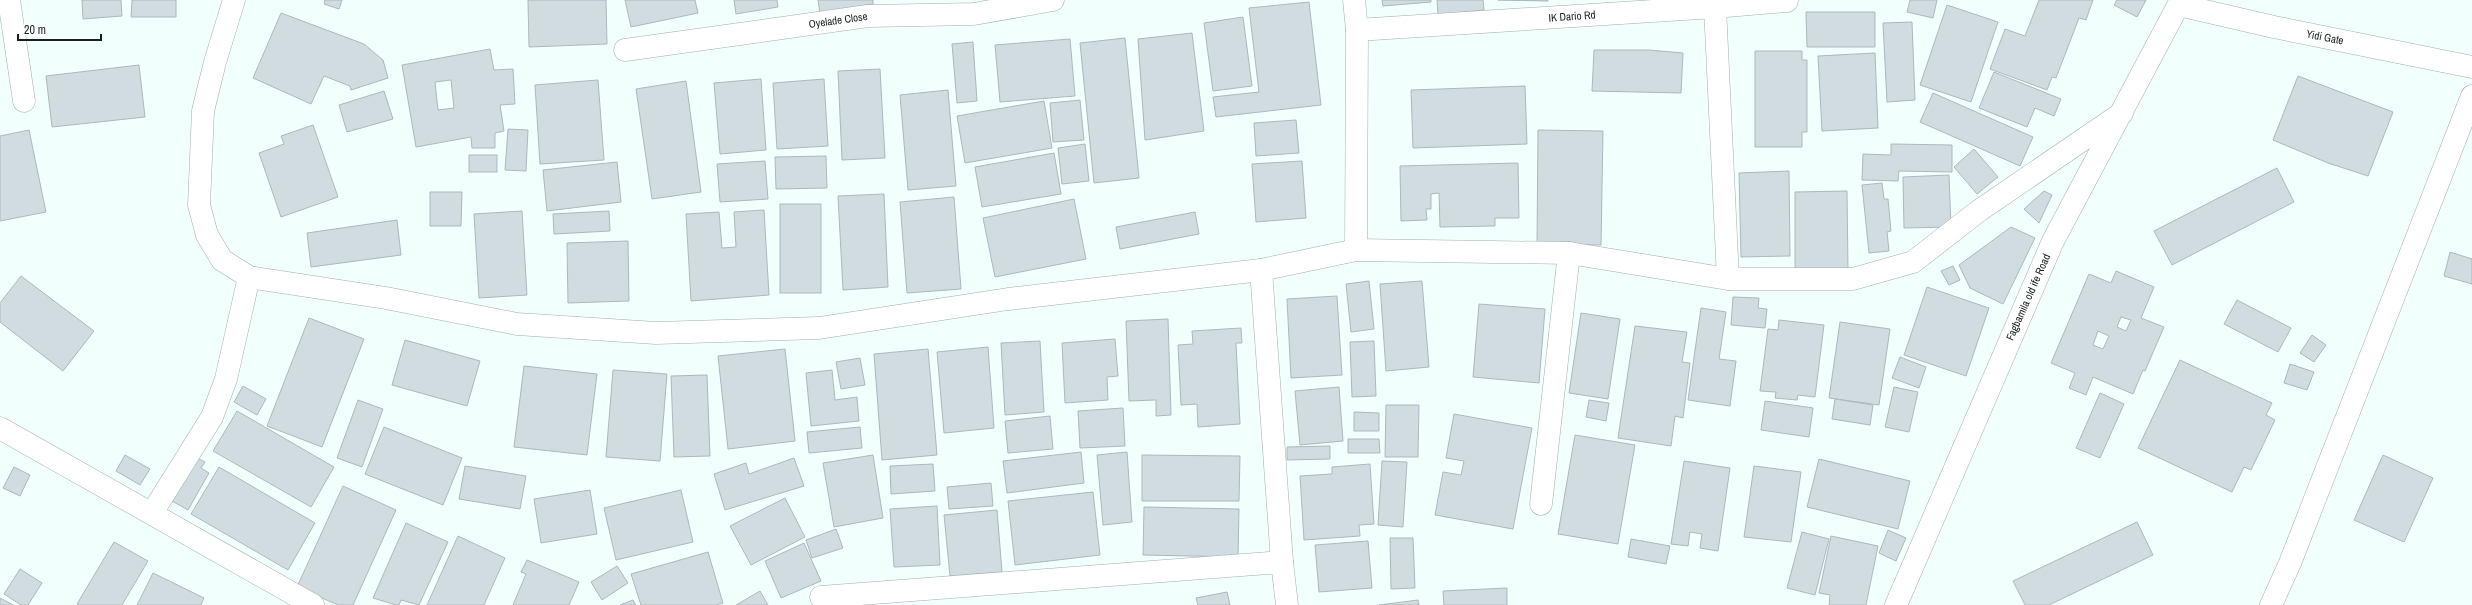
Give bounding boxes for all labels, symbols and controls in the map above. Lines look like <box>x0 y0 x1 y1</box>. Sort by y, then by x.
street label: IK Dario Rd <box>1548 7 1596 25</box>
street label: Oyelade Close <box>808 9 868 31</box>
scale bar <box>18 16 101 42</box>
text: 20 m <box>24 22 46 38</box>
street label: Yidi Gate <box>2305 27 2345 47</box>
street label: Fagbamila old ife Road <box>2003 252 2053 342</box>

